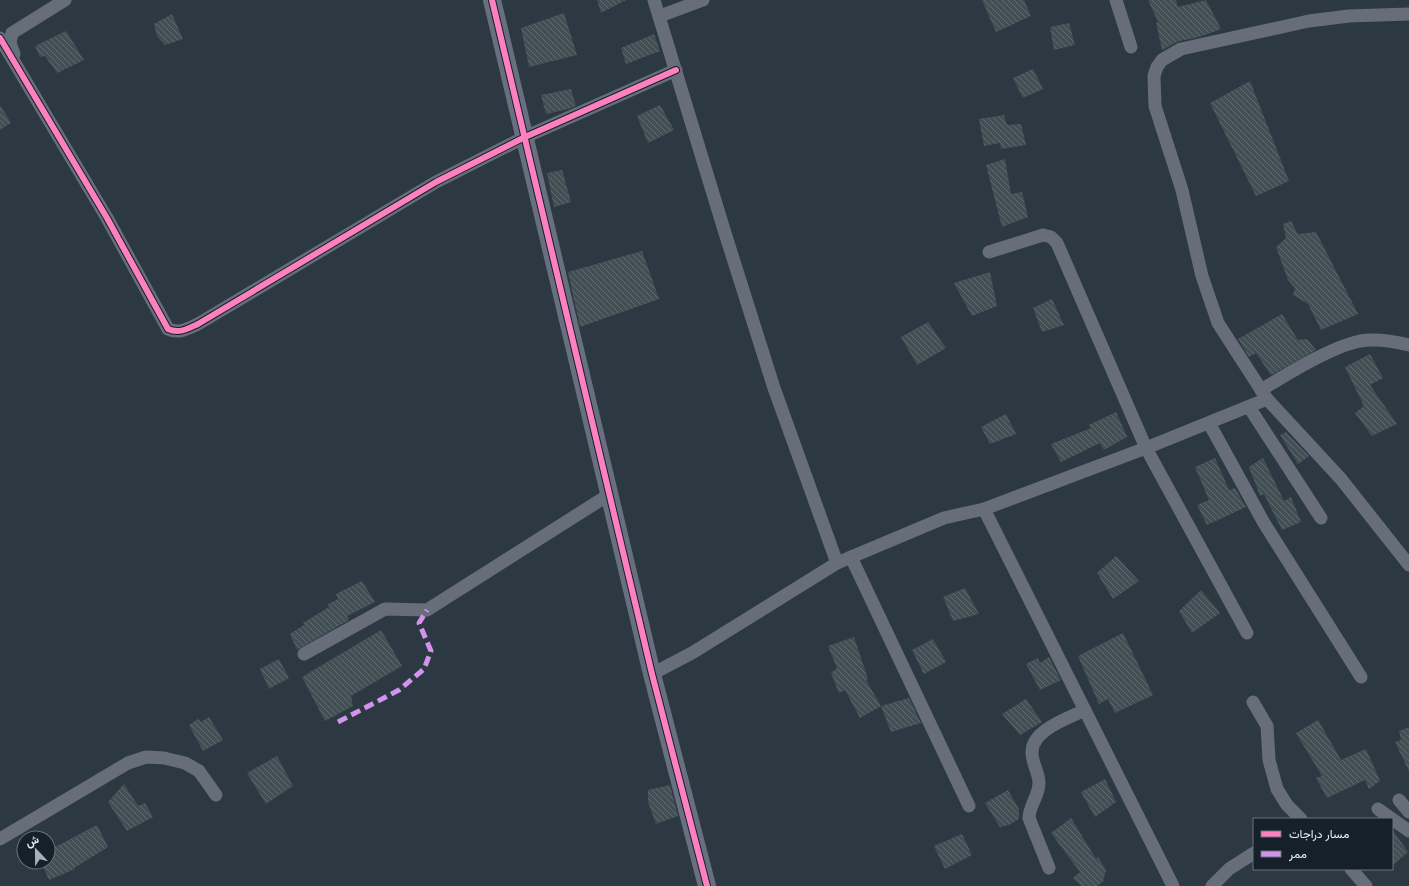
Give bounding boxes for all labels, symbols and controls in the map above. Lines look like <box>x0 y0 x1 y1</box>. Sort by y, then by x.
legend <box>1253 818 1393 870</box>
text: مسار دراجات <box>1289 827 1349 842</box>
north arrow <box>16 830 56 870</box>
text: ش <box>24 833 41 850</box>
text: ممر <box>1288 847 1307 862</box>

